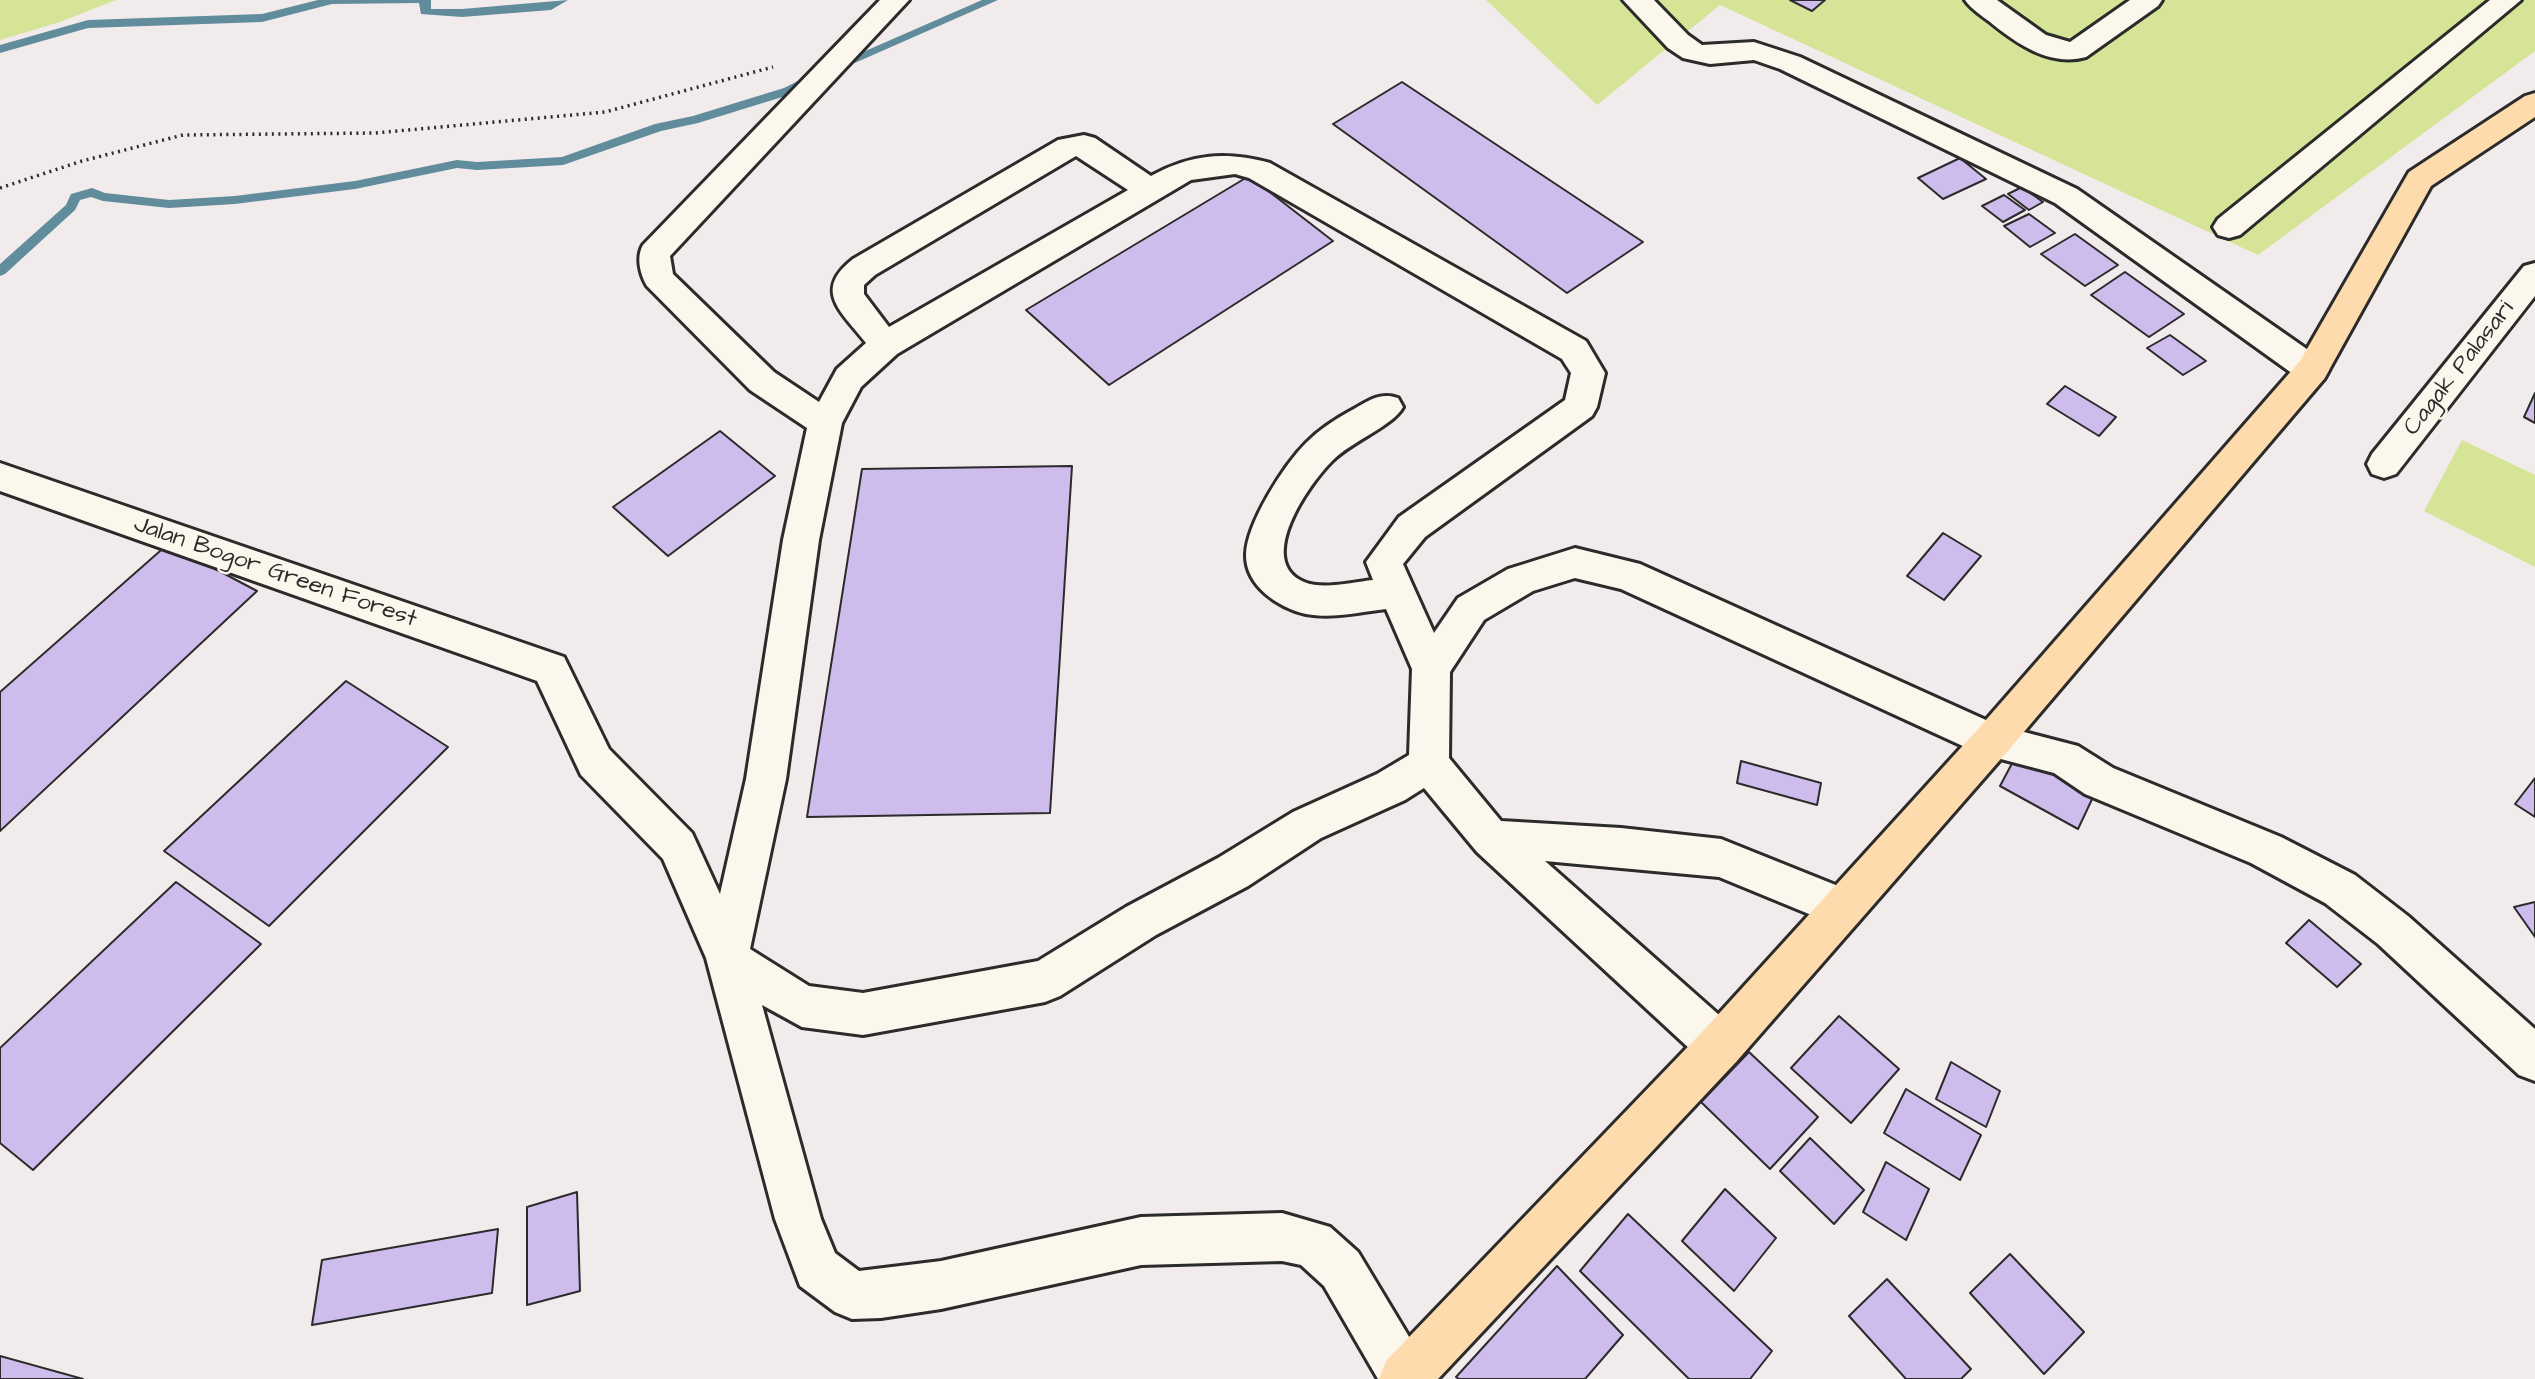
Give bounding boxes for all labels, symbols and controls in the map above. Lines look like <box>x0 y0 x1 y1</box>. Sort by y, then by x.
street label: Cagak Palasari <box>2399 296 2521 442</box>
street label: Jalan Bogor Green Forest <box>130 511 420 635</box>

